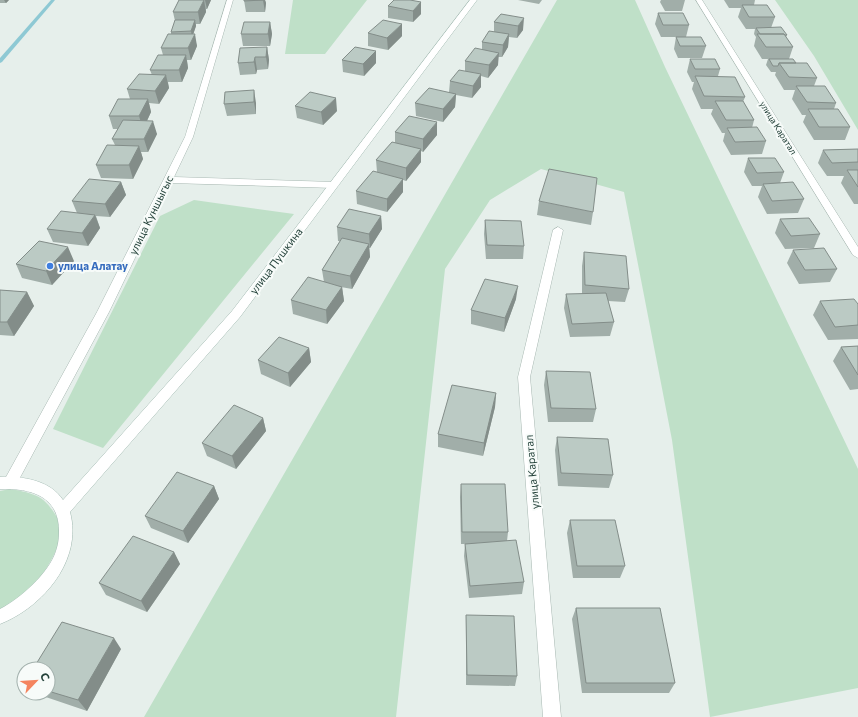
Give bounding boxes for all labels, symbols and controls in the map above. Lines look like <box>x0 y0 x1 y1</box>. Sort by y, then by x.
street label: улица Каратал <box>758 99 799 157</box>
street label: улица Куншыгыс <box>126 173 175 257</box>
street label: улица Пушкина <box>247 225 305 296</box>
place label: улица Алатау <box>58 259 128 272</box>
marker: улица Алатау <box>45 261 55 271</box>
street label: улица Каратал <box>522 434 541 510</box>
north arrow <box>16 661 56 701</box>
text: С <box>38 670 53 683</box>

